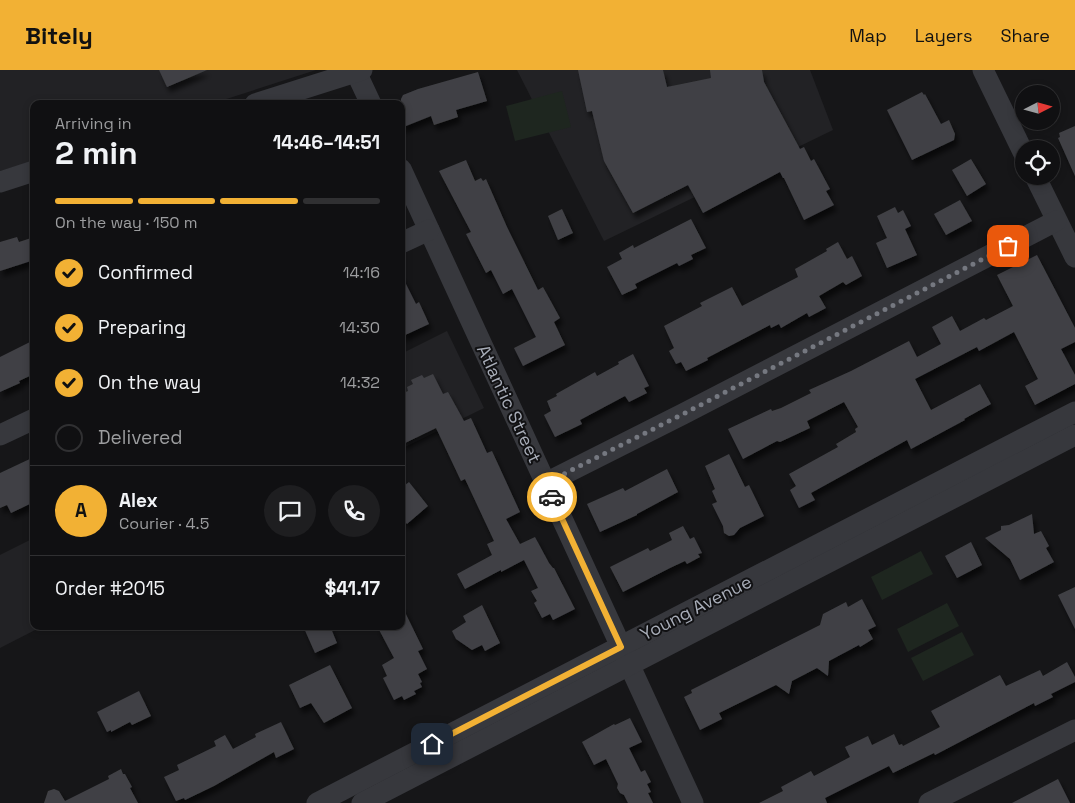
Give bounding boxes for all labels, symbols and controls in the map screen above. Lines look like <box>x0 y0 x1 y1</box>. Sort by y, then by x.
text: Bitely <box>25 20 93 51</box>
text: Map <box>849 24 887 47</box>
text: Layers <box>915 24 972 47</box>
text: Share <box>1000 24 1050 47</box>
north arrow <box>1015 85 1060 130</box>
map controls <box>1015 85 1060 185</box>
text: Arriving in <box>55 113 132 134</box>
text: 14:46–14:51 <box>273 130 380 155</box>
text: 2 min <box>55 133 138 173</box>
button: locate <box>1015 140 1060 185</box>
text: On the way · 150 m <box>55 212 197 233</box>
pin <box>987 225 1029 267</box>
icon: bag <box>994 232 1022 260</box>
icon: check <box>55 259 83 287</box>
text: Confirmed <box>98 260 193 285</box>
text: 14:16 <box>343 262 380 283</box>
icon: check <box>55 314 83 342</box>
text: Preparing <box>98 315 186 340</box>
text: 14:30 <box>339 317 380 338</box>
street label: Atlantic Street <box>472 341 547 467</box>
icon: check <box>55 369 83 397</box>
text: On the way <box>98 370 201 395</box>
text: 14:32 <box>340 372 380 393</box>
text: Delivered <box>98 425 183 450</box>
courier <box>527 472 577 522</box>
icon: car <box>538 483 566 511</box>
button: chat <box>264 485 316 537</box>
button: phone <box>328 485 380 537</box>
text: Alex <box>119 488 158 513</box>
text: A <box>75 498 87 523</box>
text: Courier · 4.5 <box>119 513 209 534</box>
street label: Young Avenue <box>636 570 755 646</box>
text: Order #2015 <box>55 576 165 601</box>
text: $41.17 <box>325 576 380 601</box>
pin <box>411 723 453 765</box>
icon: home <box>418 730 446 758</box>

